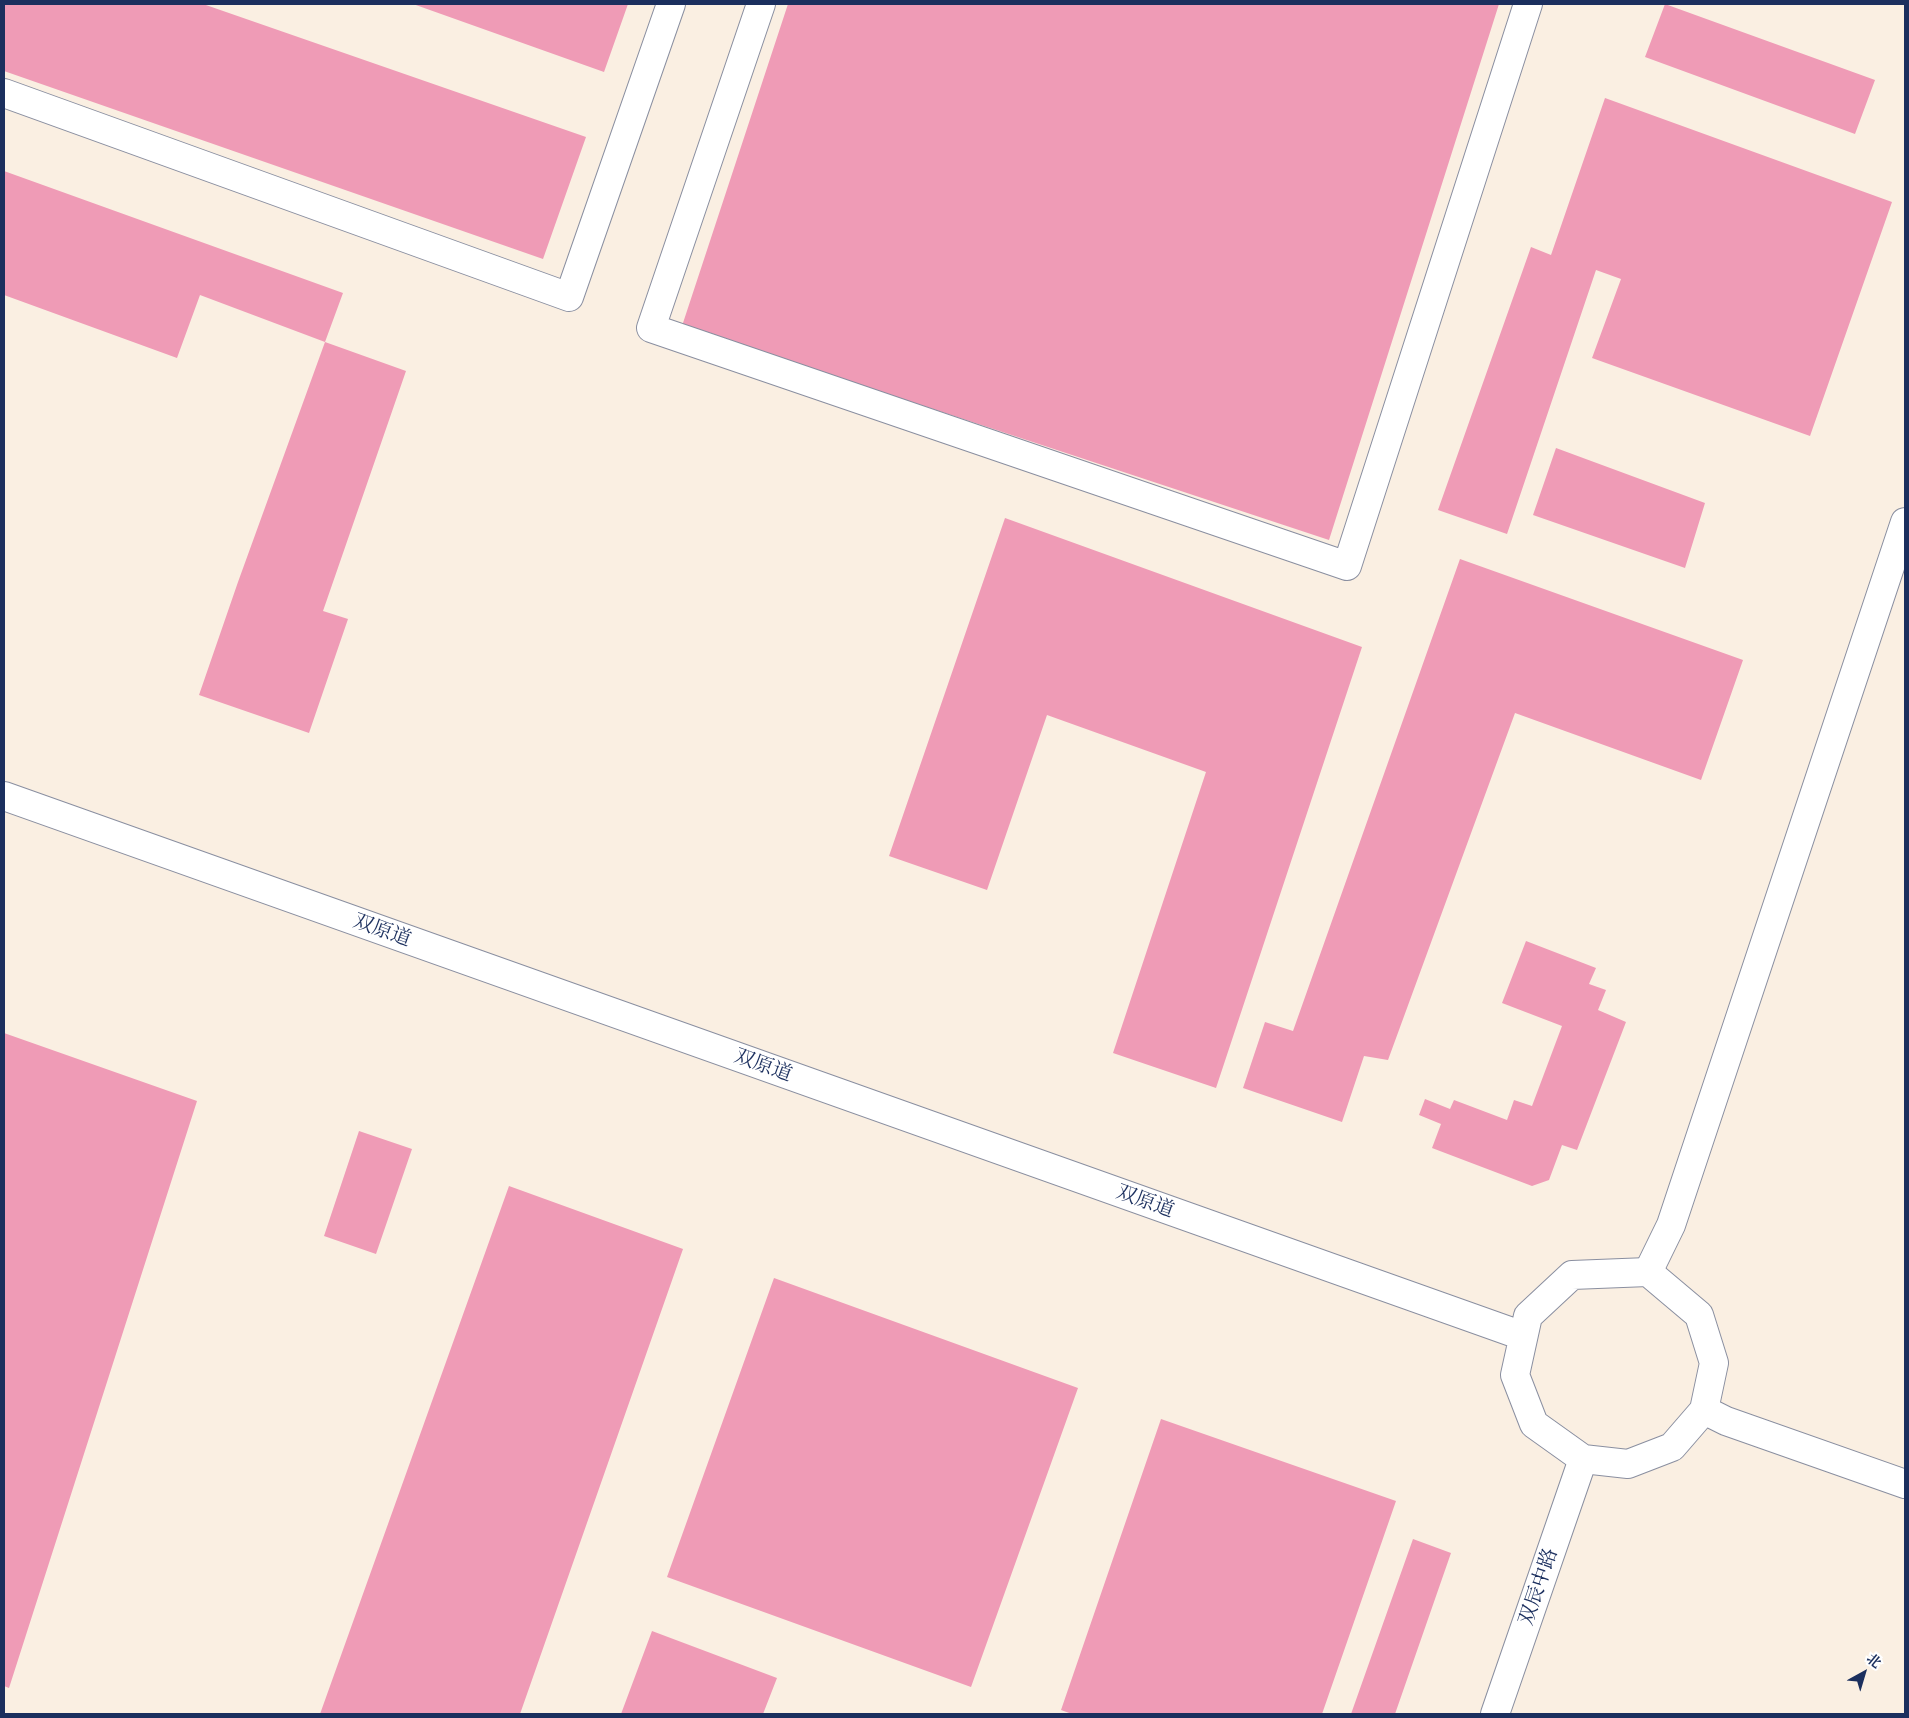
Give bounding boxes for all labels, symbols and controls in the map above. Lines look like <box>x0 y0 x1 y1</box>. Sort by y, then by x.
street label: 双原道 <box>350 909 414 953</box>
street label: 双原道 <box>731 1044 795 1088</box>
street label: 双原道 <box>1113 1180 1177 1224</box>
street label: 双辰中路 <box>1515 1545 1563 1629</box>
north arrow <box>1839 1648 1889 1698</box>
text: 北 <box>1864 1651 1883 1671</box>

